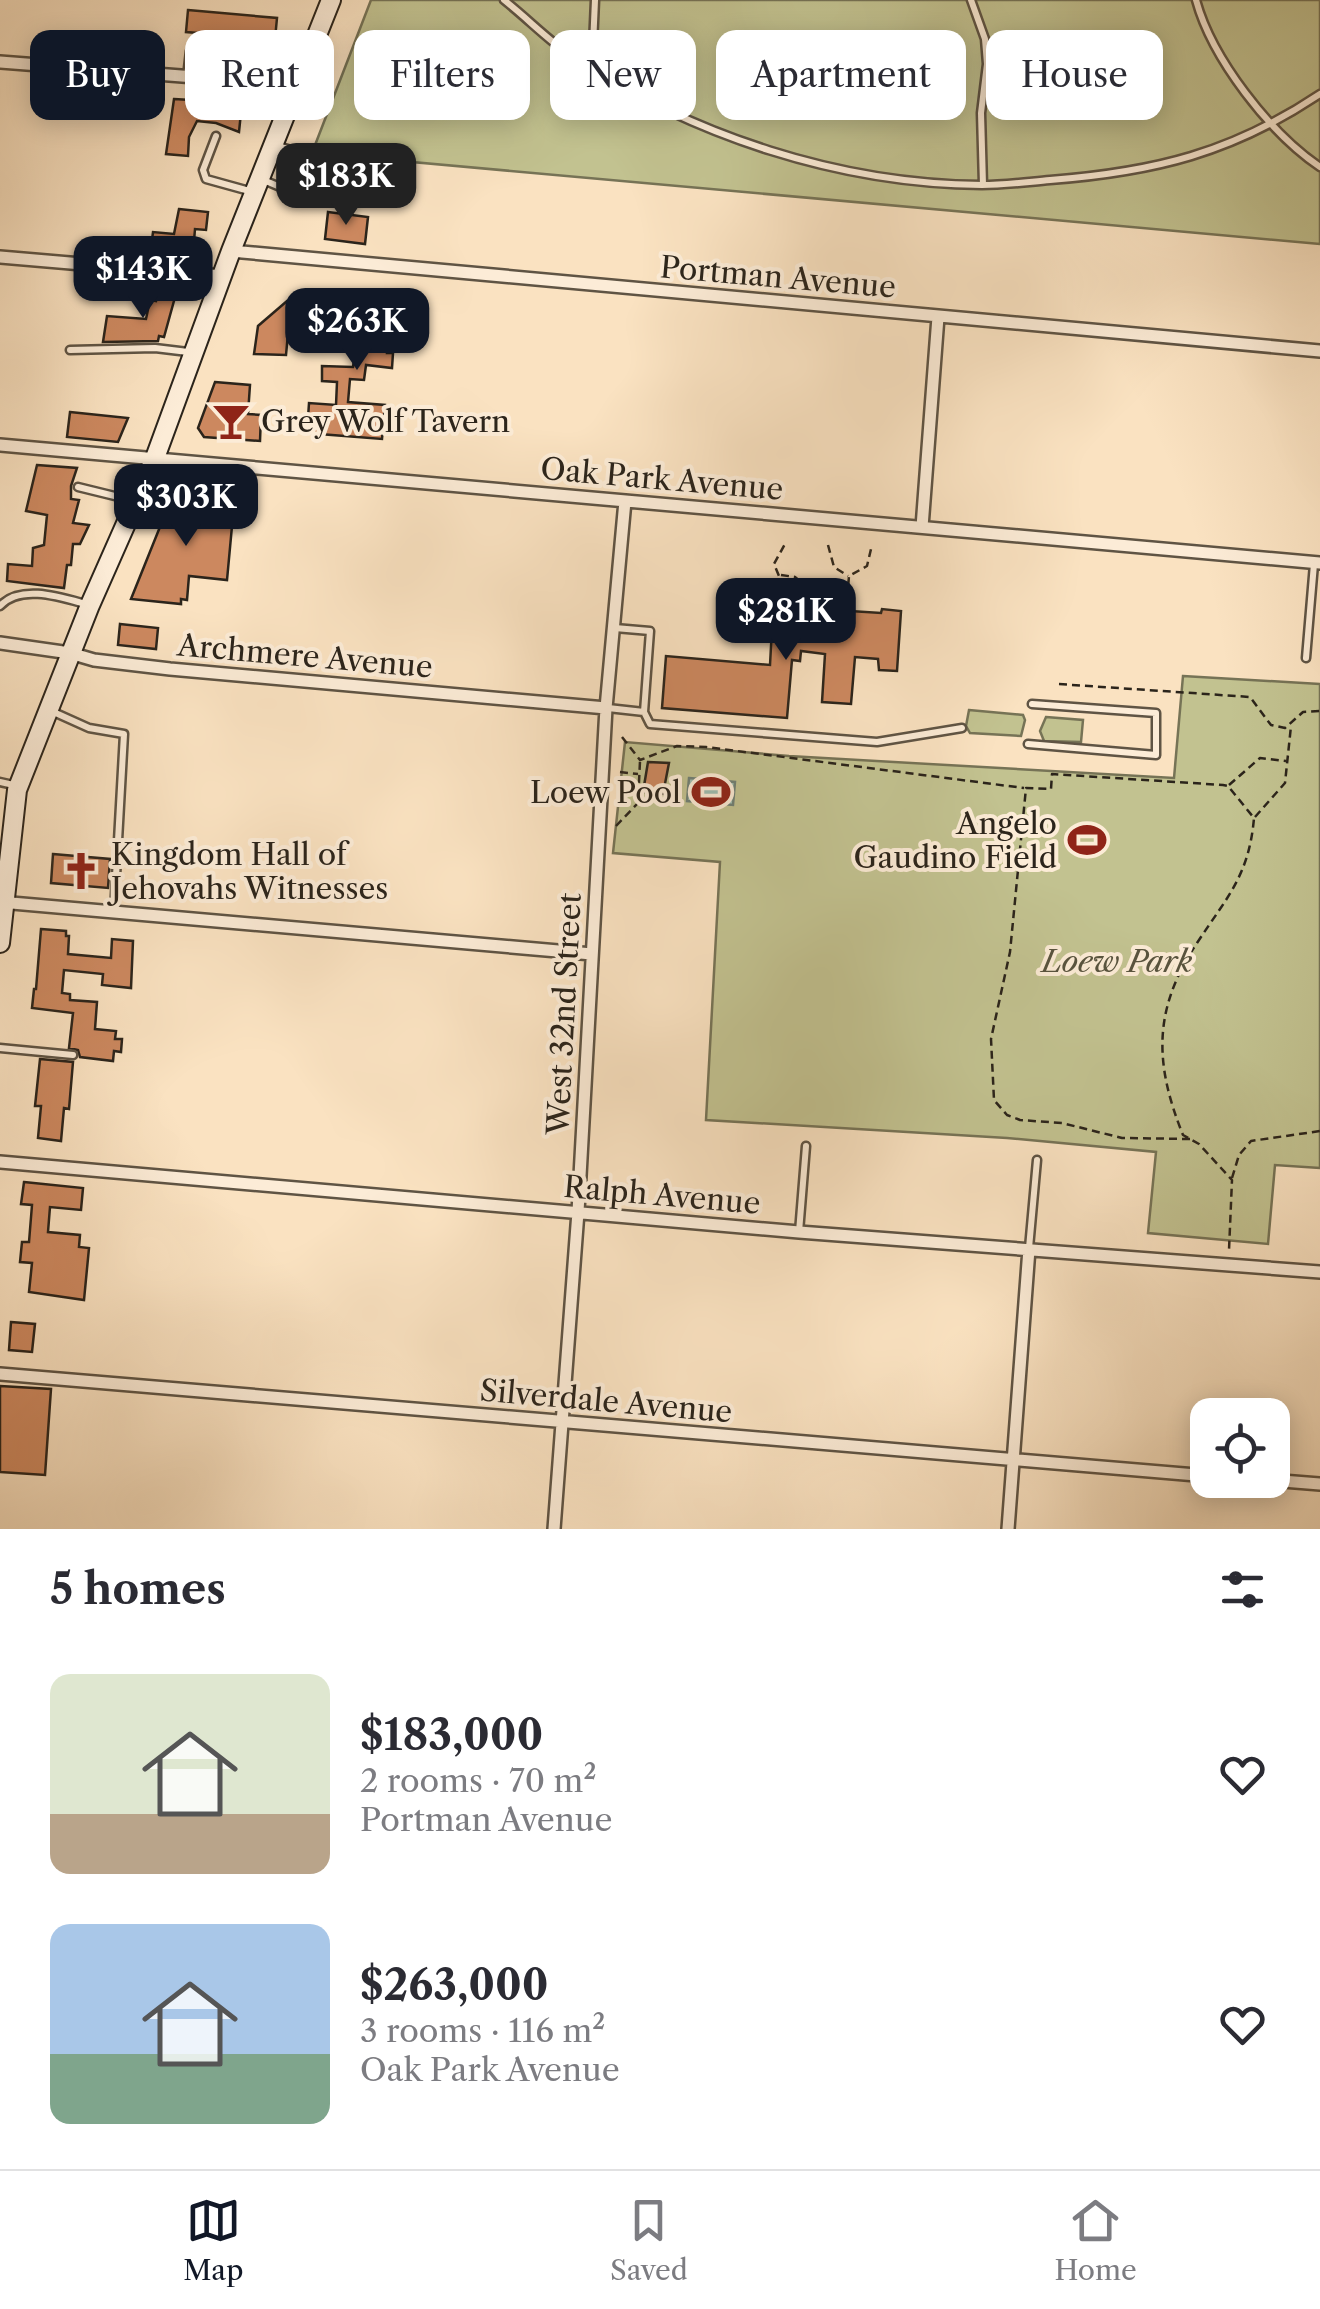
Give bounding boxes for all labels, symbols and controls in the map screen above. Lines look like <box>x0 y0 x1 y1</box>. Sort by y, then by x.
chip: Buy <box>30 30 165 120</box>
chip: Rent <box>185 30 334 120</box>
chip: Filters <box>354 30 530 120</box>
chip: New <box>550 30 696 120</box>
chip: Apartment <box>716 30 966 120</box>
chip: House <box>986 30 1163 120</box>
pin: $183K <box>276 143 416 228</box>
text: $183K <box>298 156 394 195</box>
pin: $143K <box>73 236 213 321</box>
street label: Portman Avenue <box>659 248 897 306</box>
text: $143K <box>96 249 190 288</box>
pin: $263K <box>287 288 427 373</box>
text: $263K <box>307 301 407 340</box>
bar icon: Grey Wolf Tavern <box>210 400 252 442</box>
place label: Grey Wolf Tavern <box>261 403 510 440</box>
street label: Oak Park Avenue <box>539 450 785 508</box>
pin: $303K <box>116 464 256 549</box>
text: $303K <box>136 477 236 516</box>
pin: $281K <box>716 578 856 663</box>
text: $281K <box>738 591 834 630</box>
street label: Archmere Avenue <box>175 626 434 686</box>
sports icon: Loew Pool <box>690 771 732 813</box>
place label: Loew Pool <box>530 774 681 811</box>
place label: Angelo Gaudino Field <box>853 805 1057 876</box>
sports icon: Angelo Gaudino Field <box>1066 819 1108 861</box>
place label: Kingdom Hall of Jehovahs Witnesses <box>107 836 388 907</box>
church icon: Kingdom Hall of Jehovahs Witnesses <box>60 850 102 892</box>
street label: West 32nd Street <box>539 892 589 1137</box>
park label: Loew Park <box>1040 943 1193 980</box>
street label: Ralph Avenue <box>562 1168 762 1222</box>
street label: Silverdale Avenue <box>478 1372 734 1430</box>
map controls <box>1190 1398 1290 1498</box>
button: locate <box>1190 1398 1290 1498</box>
icon: filters <box>1215 1562 1270 1617</box>
text: 5 homes <box>50 1563 226 1615</box>
text: $183,000 <box>360 1709 543 1761</box>
icon: home <box>130 1714 250 1834</box>
icon: heart <box>1215 1747 1270 1802</box>
text: 2 rooms · 70 m² <box>360 1761 596 1800</box>
text: Portman Avenue <box>360 1800 612 1839</box>
text: $263,000 <box>360 1959 548 2011</box>
icon: home <box>130 1964 250 2084</box>
icon: heart <box>1215 1997 1270 2052</box>
text: 3 rooms · 116 m² <box>360 2011 605 2050</box>
text: Oak Park Avenue <box>360 2050 620 2089</box>
tab: Map <box>183 2193 243 2287</box>
tab: Saved <box>610 2193 688 2287</box>
tab: Home <box>1054 2193 1137 2287</box>

